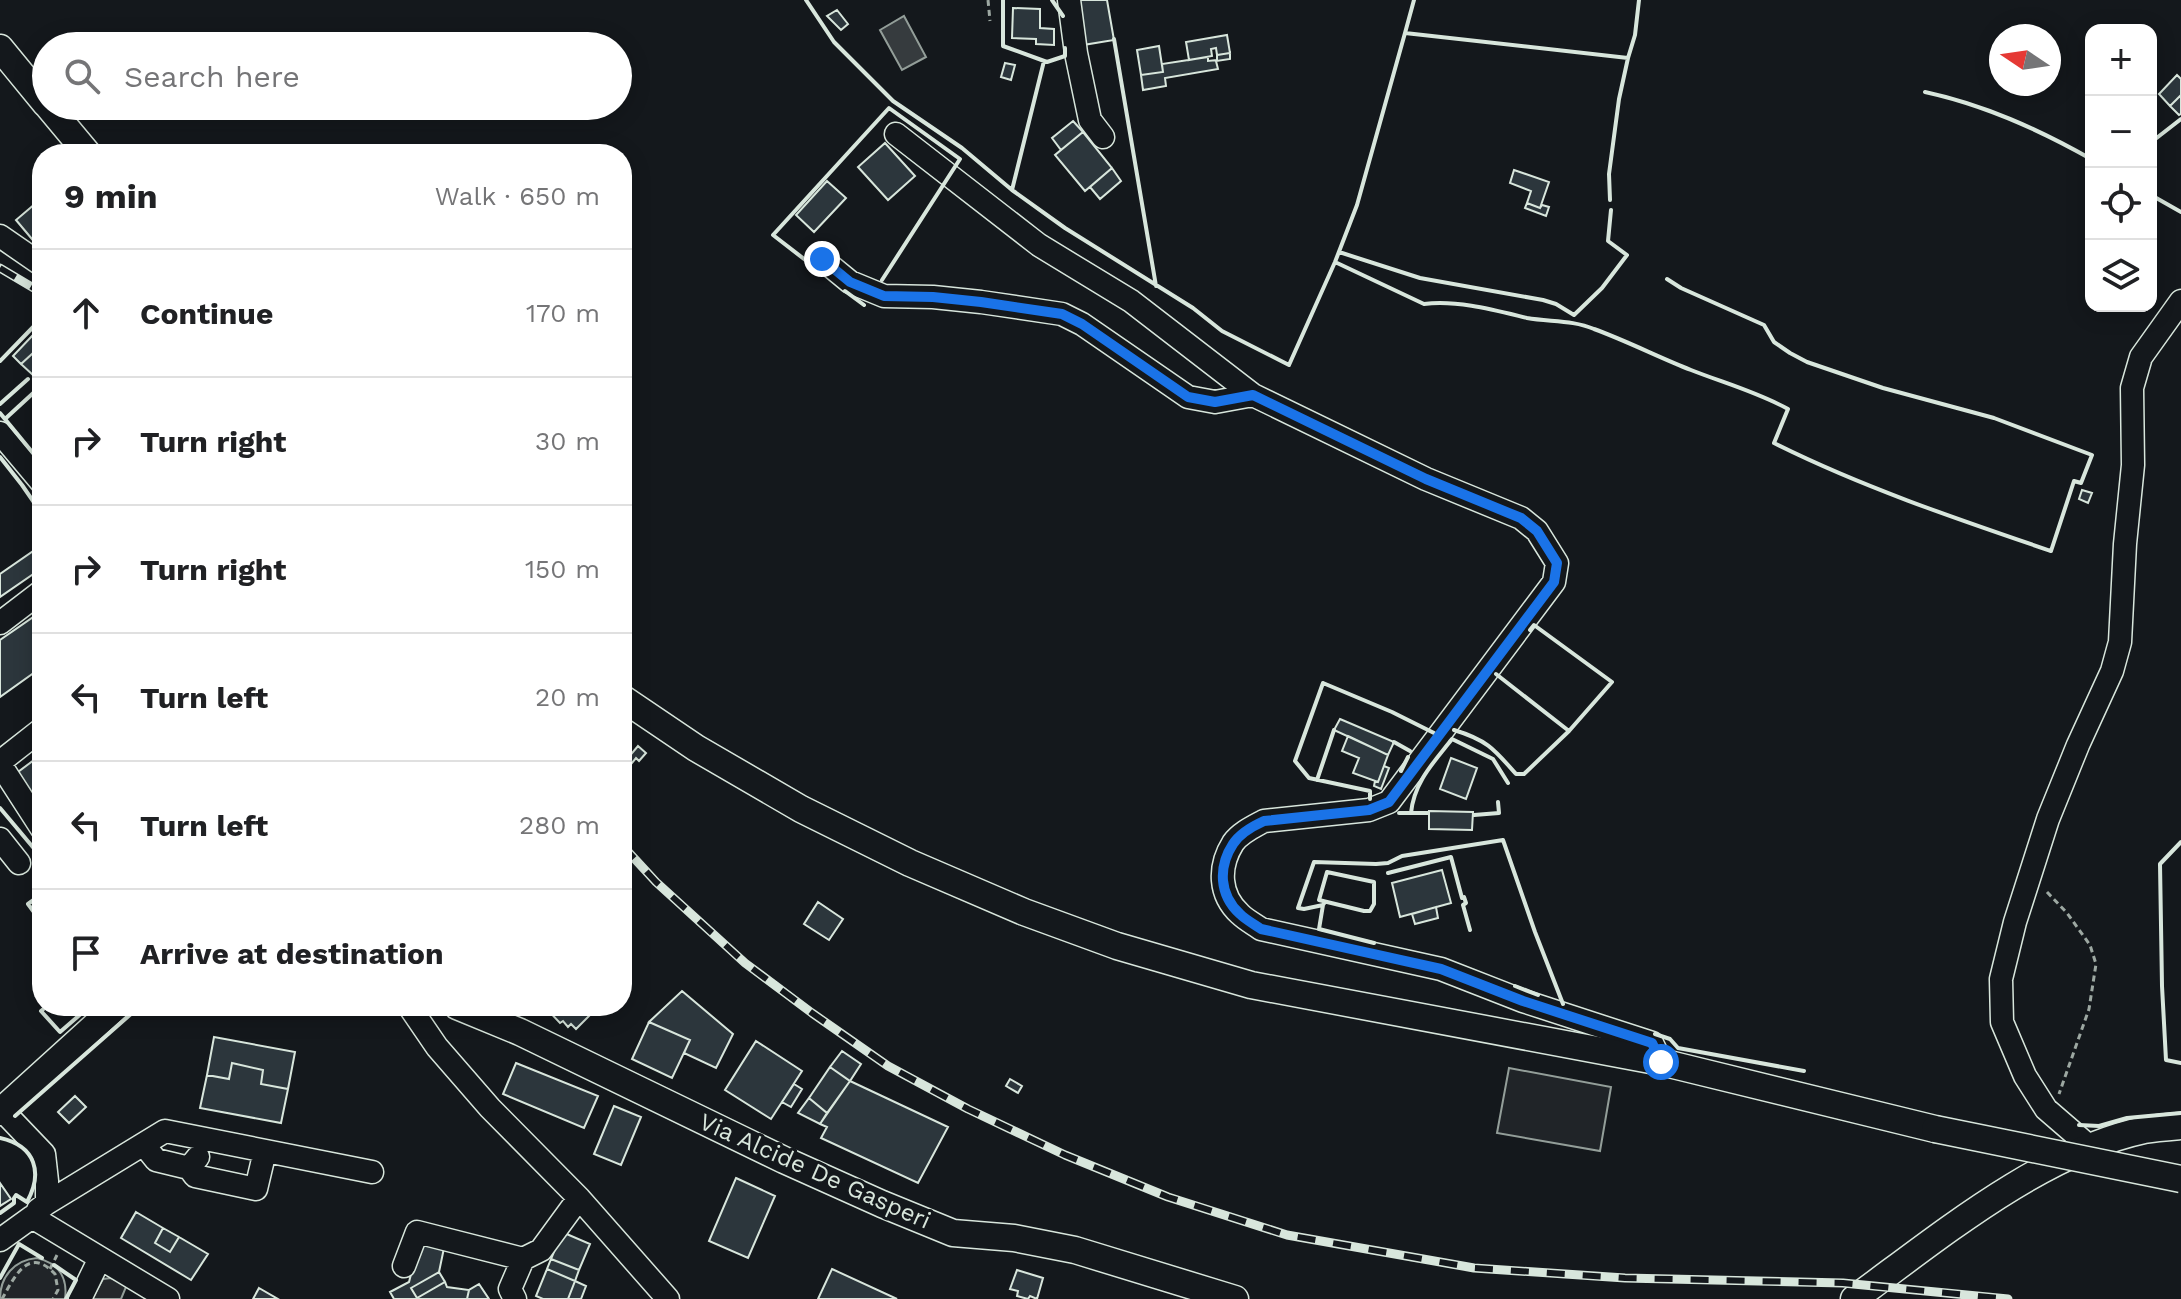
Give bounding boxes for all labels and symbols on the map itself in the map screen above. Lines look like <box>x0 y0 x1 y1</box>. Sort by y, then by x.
north arrow <box>1989 24 2061 96</box>
route end <box>804 241 840 277</box>
route start <box>1643 1044 1679 1080</box>
street label: Via Alcide De Gasperi <box>695 1107 935 1235</box>

